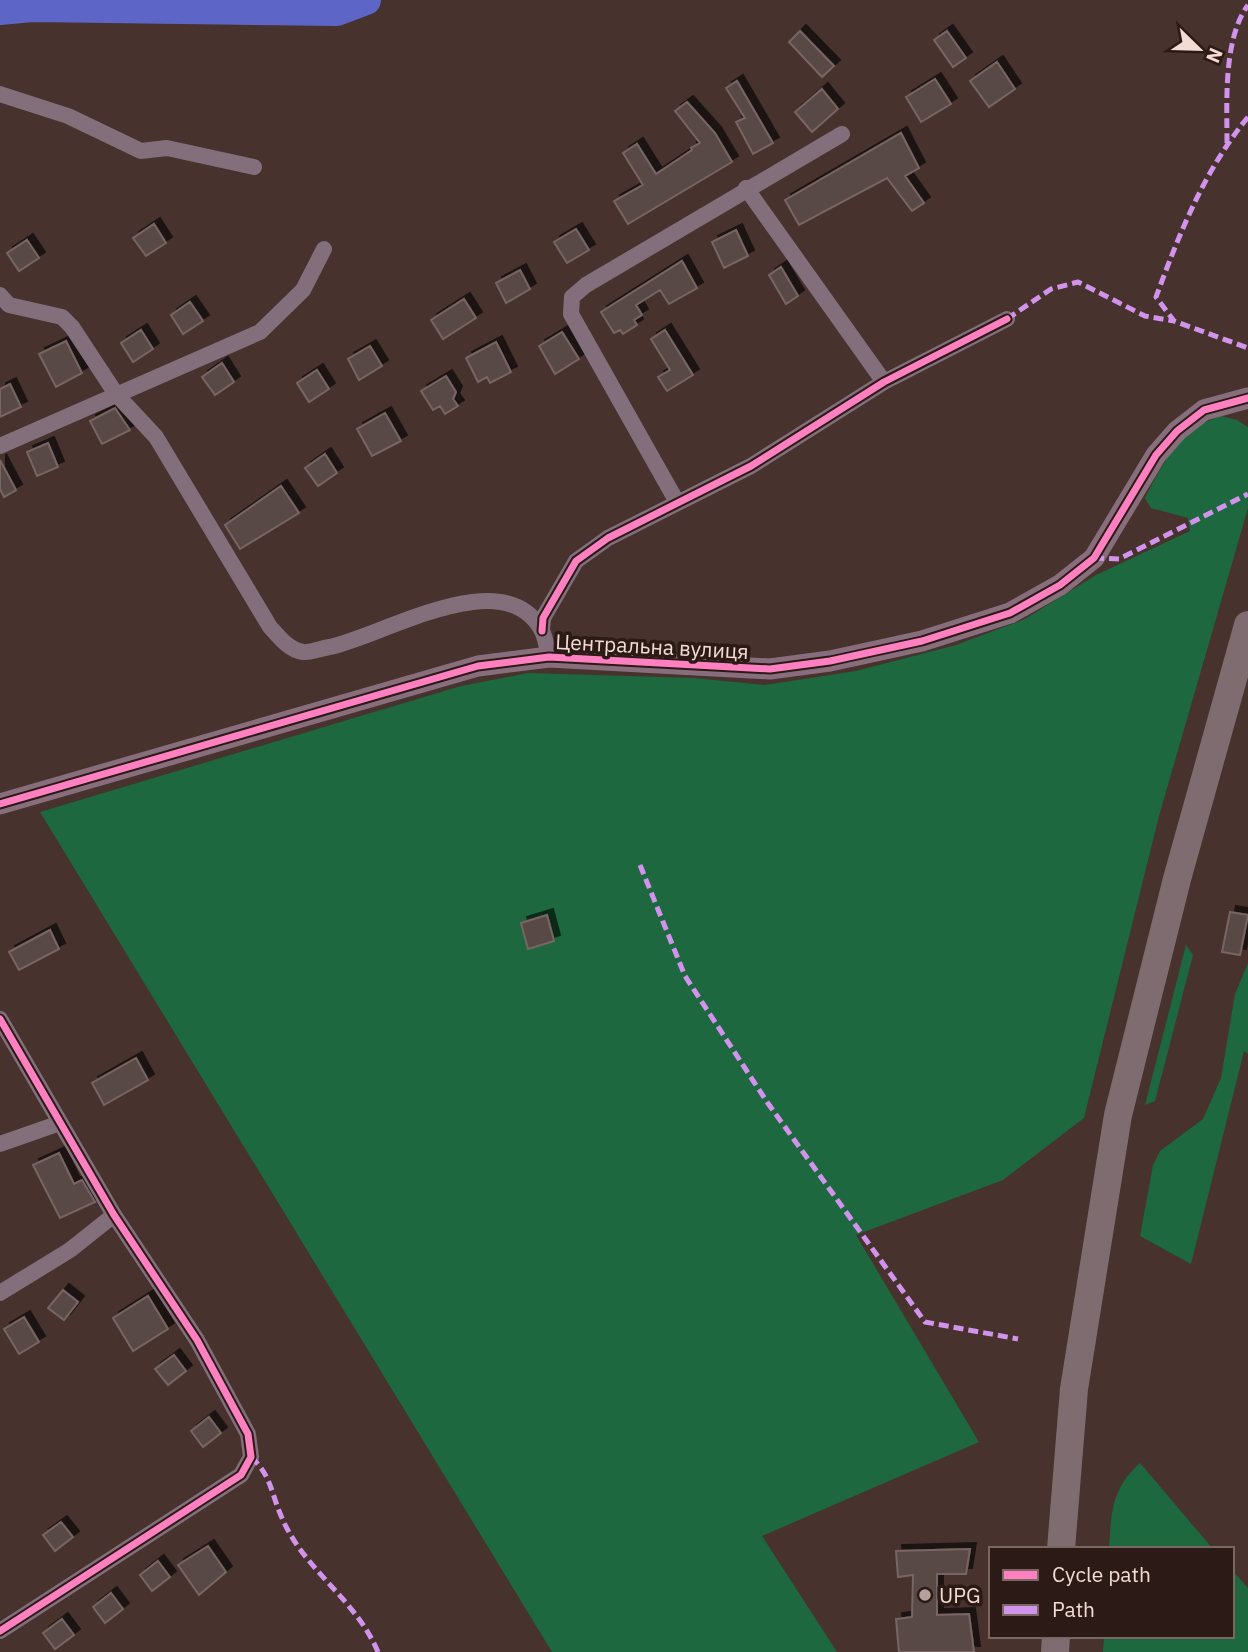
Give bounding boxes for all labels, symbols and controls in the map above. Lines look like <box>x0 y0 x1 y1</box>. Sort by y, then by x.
north arrow <box>1164 14 1234 84</box>
text: N <box>1201 45 1228 67</box>
street label: Центральна вулиця <box>555 627 749 665</box>
legend <box>989 1547 1234 1638</box>
text: Cycle path <box>1052 1560 1151 1588</box>
place label: UPG <box>939 1581 981 1609</box>
marker: UPG <box>917 1587 933 1603</box>
text: Path <box>1052 1595 1095 1623</box>

